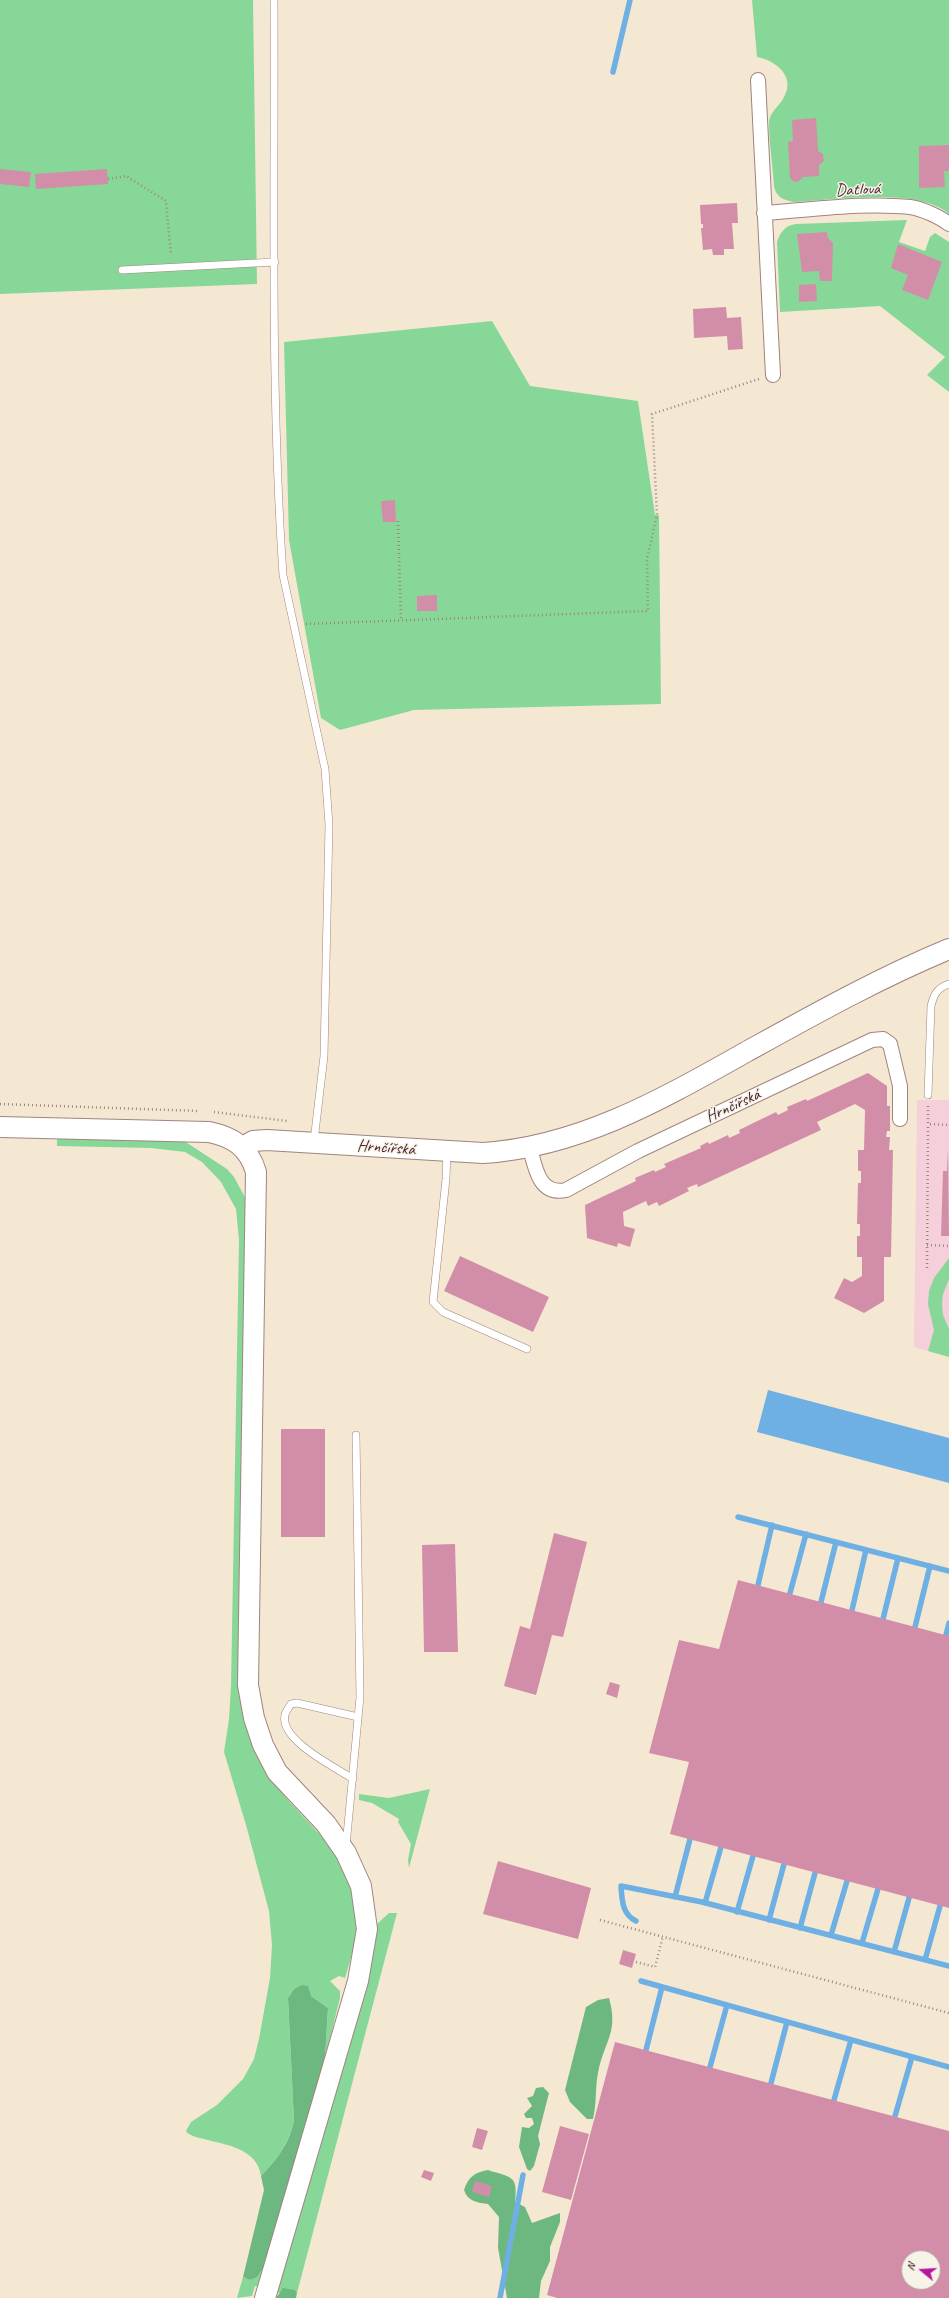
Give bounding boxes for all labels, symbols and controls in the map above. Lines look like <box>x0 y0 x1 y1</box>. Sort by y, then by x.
street label: Datlová <box>835 179 881 201</box>
street label: Hrnčířská <box>702 1084 764 1128</box>
street label: Hrnčířská <box>356 1136 416 1160</box>
north arrow <box>901 2250 941 2290</box>
text: N <box>903 2261 918 2272</box>

